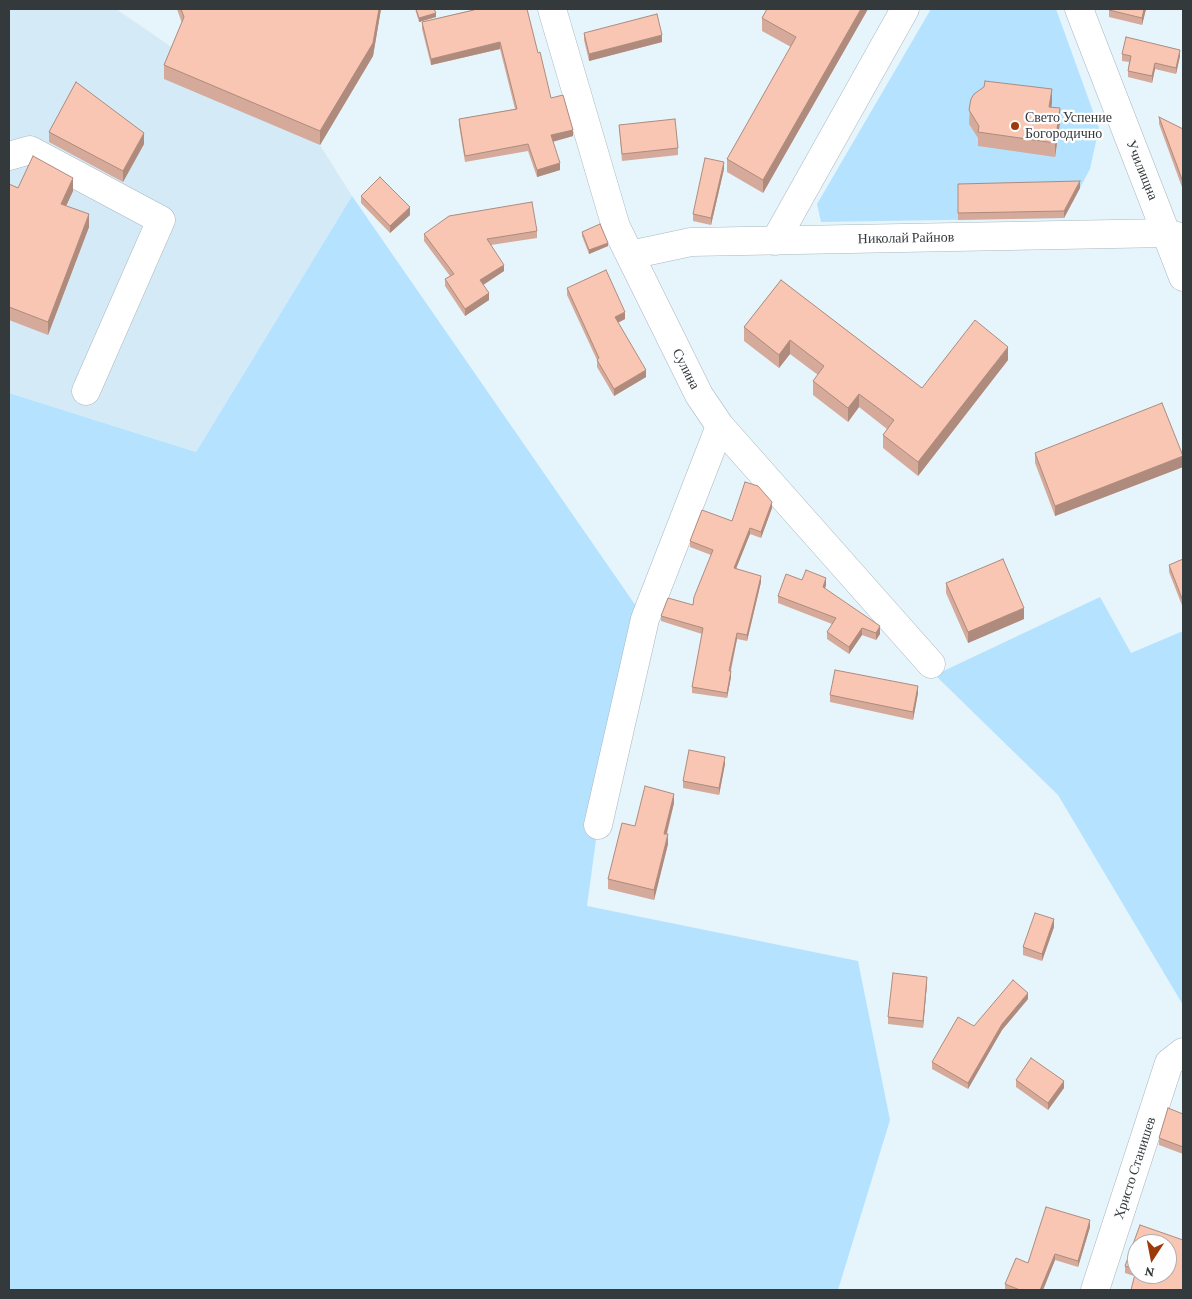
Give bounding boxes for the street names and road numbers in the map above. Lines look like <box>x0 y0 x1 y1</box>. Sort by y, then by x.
street label: Училищна <box>1122 137 1162 203</box>
street label: Николай Райнов <box>858 229 954 247</box>
street label: Сулина <box>669 346 703 392</box>
street label: Христо Станишев <box>1111 1115 1159 1221</box>

